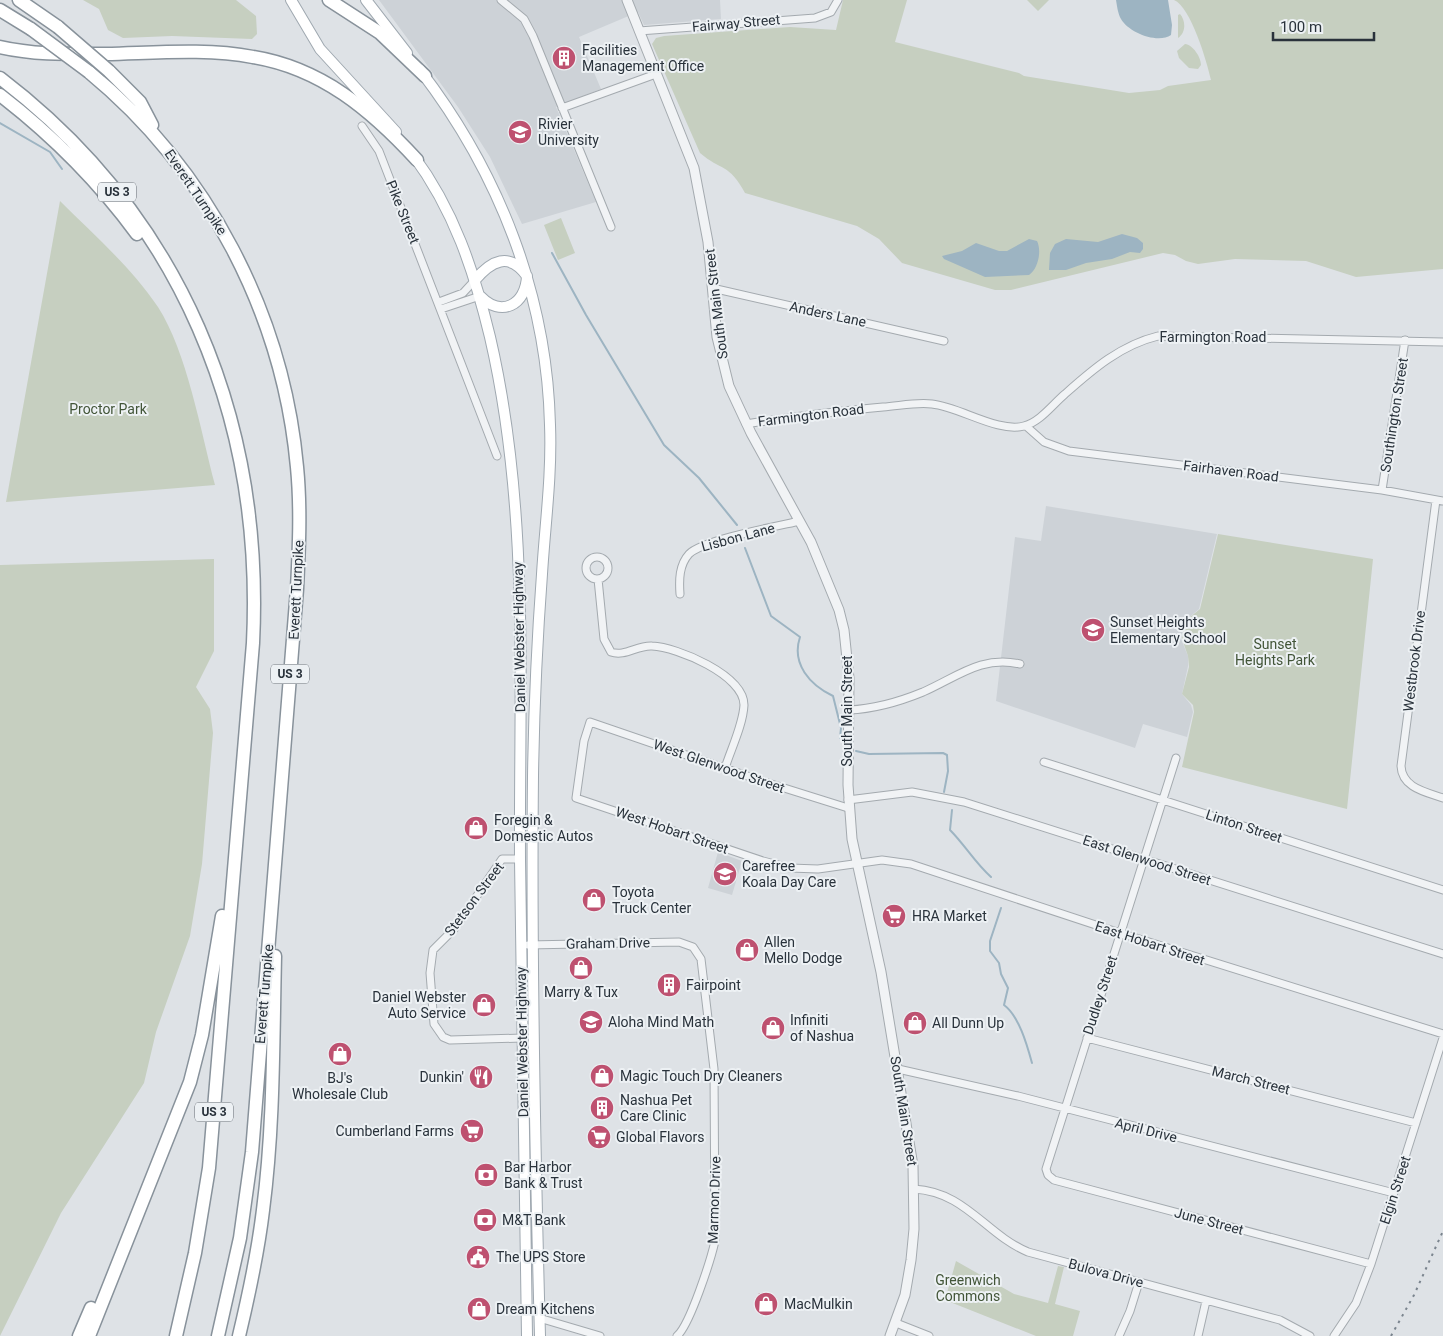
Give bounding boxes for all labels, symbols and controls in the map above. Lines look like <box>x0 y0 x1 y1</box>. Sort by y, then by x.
scale bar <box>1273 10 1374 42</box>
street label: Fairway Street <box>691 11 781 35</box>
text: 100 m <box>1280 18 1322 36</box>
place label: Facilities Management Office <box>582 42 704 74</box>
building icon: Facilities Management Office <box>551 45 577 71</box>
place label: Rivier University <box>538 116 599 148</box>
school or university icon: Rivier University <box>507 119 533 145</box>
street label: Everett Turnpike <box>161 146 231 238</box>
street label: Pike Street <box>383 178 423 246</box>
road number: US 3 <box>98 182 136 202</box>
street label: South Main Street <box>701 247 731 360</box>
street label: Anders Lane <box>788 298 868 330</box>
street label: Farmington Road <box>1160 329 1266 345</box>
street label: Southington Street <box>1377 356 1411 473</box>
park label: Proctor Park <box>69 401 148 417</box>
street label: Farmington Road <box>757 401 865 429</box>
street label: Fairhaven Road <box>1182 457 1280 485</box>
street label: Lisbon Lane <box>699 519 777 555</box>
street label: Everett Turnpike <box>285 540 307 640</box>
street label: Daniel Webster Highway <box>510 561 528 713</box>
street label: Westbrook Drive <box>1400 609 1428 713</box>
place label: Sunset Heights Elementary School <box>1110 614 1226 646</box>
school or university icon: Sunset Heights Elementary School <box>1080 617 1106 643</box>
park label: Sunset Heights Park <box>1235 636 1316 668</box>
street label: South Main Street <box>839 655 855 767</box>
road number: US 3 <box>271 664 309 684</box>
street label: West Glenwood Street <box>651 736 787 796</box>
street label: West Hobart Street <box>613 803 731 857</box>
street label: Linton Street <box>1204 806 1285 846</box>
place label: Foregin & Domestic Autos <box>494 812 593 844</box>
shop icon: Foregin & Domestic Autos <box>463 815 489 841</box>
street label: East Glenwood Street <box>1081 832 1213 888</box>
place label: Carefree Koala Day Care <box>742 858 836 890</box>
street label: Stetson Street <box>441 859 507 939</box>
school or university icon: Carefree Koala Day Care <box>712 861 738 887</box>
place label: Toyota Truck Center <box>612 884 691 916</box>
shop icon: Toyota Truck Center <box>581 887 607 913</box>
supermarket icon: HRA Market <box>881 903 907 929</box>
place label: HRA Market <box>912 908 987 924</box>
street label: East Hobart Street <box>1093 918 1207 968</box>
street label: Graham Drive <box>566 934 650 952</box>
place label: Allen Mello Dodge <box>764 934 842 966</box>
shop icon: Allen Mello Dodge <box>734 937 760 963</box>
street label: Everett Turnpike <box>252 944 276 1044</box>
street label: Dudley Street <box>1080 953 1120 1037</box>
shop icon: Marry & Tux <box>568 955 594 981</box>
street label: Daniel Webster Highway <box>513 966 531 1118</box>
building icon: Fairpoint <box>656 972 682 998</box>
place label: Fairpoint <box>686 977 741 993</box>
place label: Marry & Tux <box>544 984 618 1000</box>
place label: Daniel Webster Auto Service <box>372 989 466 1021</box>
shop icon: Daniel Webster Auto Service <box>471 992 497 1018</box>
school or university icon: Aloha Mind Math <box>578 1009 604 1035</box>
shop icon: All Dunn Up <box>902 1010 928 1036</box>
place label: Infiniti of Nashua <box>790 1012 854 1044</box>
place label: Aloha Mind Math <box>608 1014 714 1030</box>
shop icon: Infiniti of Nashua <box>760 1015 786 1041</box>
place label: All Dunn Up <box>932 1015 1004 1031</box>
shop icon: BJ's Wholesale Club <box>327 1041 353 1067</box>
street label: South Main Street <box>887 1055 921 1168</box>
shop icon: Magic Touch Dry Cleaners <box>589 1063 615 1089</box>
street label: March Street <box>1210 1063 1292 1098</box>
restaurant icon: Dunkin' <box>468 1064 494 1090</box>
place label: Magic Touch Dry Cleaners <box>620 1068 782 1084</box>
place label: Dunkin' <box>419 1069 464 1085</box>
place label: BJ's Wholesale Club <box>292 1070 388 1102</box>
place label: Nashua Pet Care Clinic <box>620 1092 693 1124</box>
building icon: Nashua Pet Care Clinic <box>589 1095 615 1121</box>
road number: US 3 <box>195 1102 233 1122</box>
street label: April Drive <box>1113 1115 1179 1145</box>
supermarket icon: Cumberland Farms <box>459 1118 485 1144</box>
place label: Cumberland Farms <box>335 1123 454 1139</box>
supermarket icon: Global Flavors <box>586 1124 612 1150</box>
place label: Global Flavors <box>616 1129 705 1145</box>
street label: Elgin Street <box>1376 1153 1414 1226</box>
street label: Marmon Drive <box>704 1156 724 1244</box>
place label: Bar Harbor Bank & Trust <box>504 1159 583 1191</box>
bank icon: Bar Harbor Bank & Trust <box>473 1162 499 1188</box>
street label: June Street <box>1173 1204 1246 1238</box>
bank icon: M&T Bank <box>472 1207 498 1233</box>
place label: M&T Bank <box>502 1212 567 1228</box>
public building icon: The UPS Store <box>465 1244 491 1270</box>
place label: The UPS Store <box>496 1249 585 1265</box>
street label: Bulova Drive <box>1067 1255 1145 1291</box>
park label: Greenwich Commons <box>935 1272 1001 1304</box>
shop icon: MacMulkin <box>753 1291 779 1317</box>
shop icon: Dream Kitchens <box>466 1296 492 1322</box>
place label: MacMulkin <box>784 1296 853 1312</box>
place label: Dream Kitchens <box>496 1301 595 1317</box>

